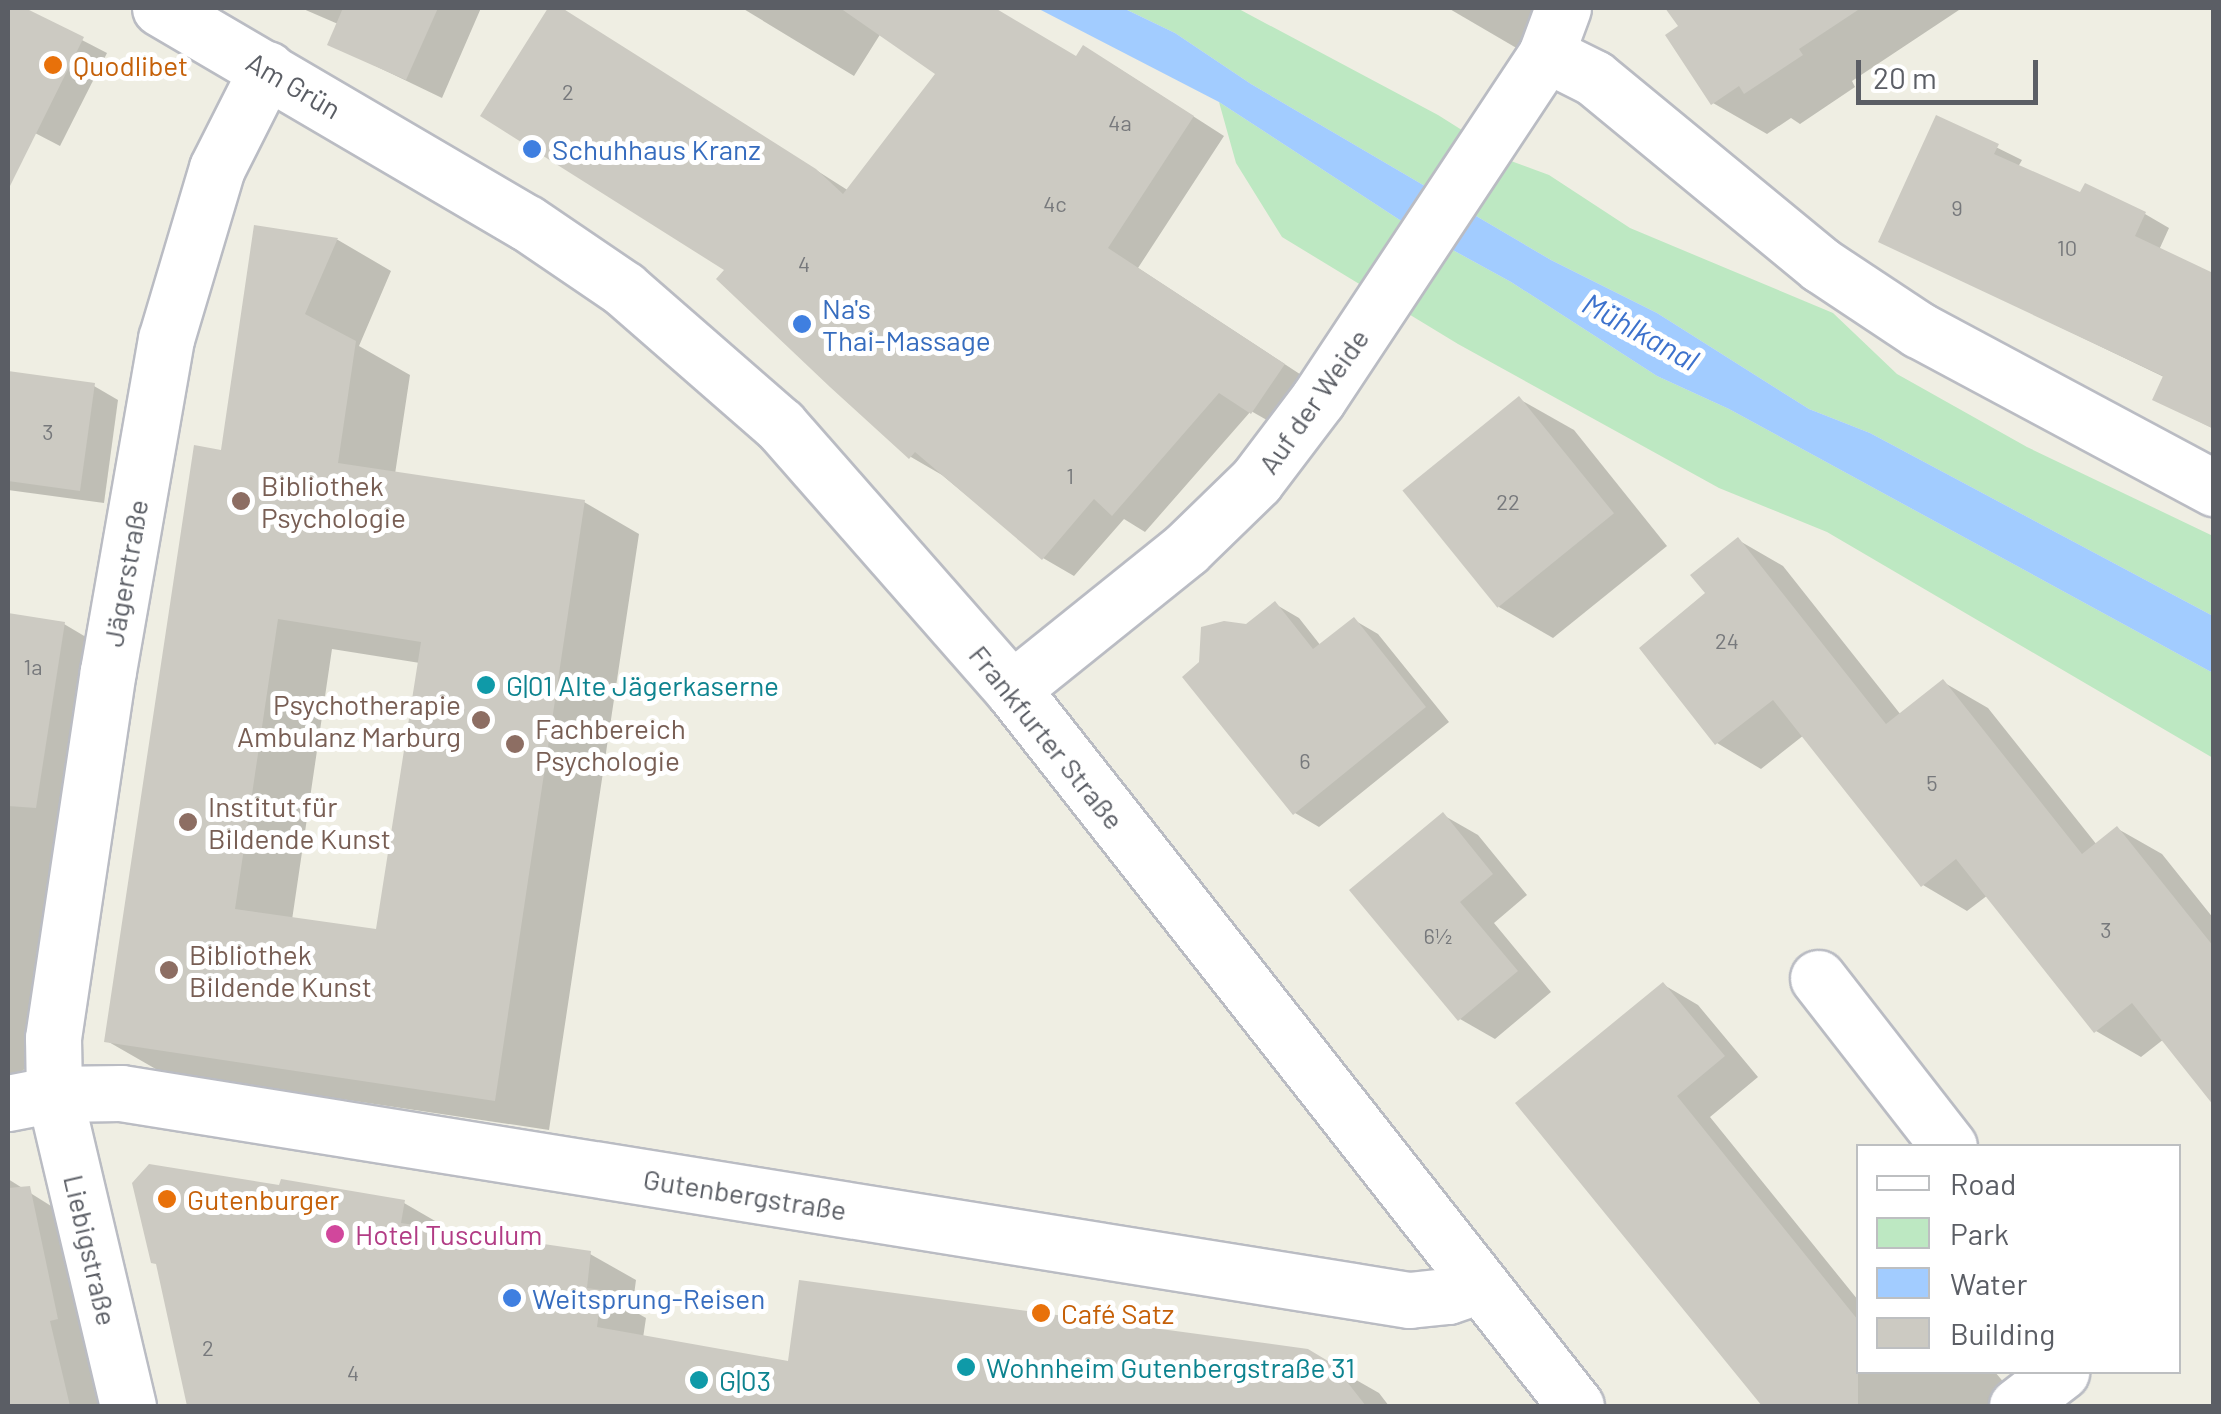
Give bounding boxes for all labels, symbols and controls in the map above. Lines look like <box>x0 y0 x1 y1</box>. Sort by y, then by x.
scale bar <box>1861 40 2044 102</box>
street label: Am Grün <box>241 45 347 125</box>
place label: Quodlibet <box>73 48 188 82</box>
marker: Quodlibet <box>42 54 64 76</box>
text: 20 m <box>1873 59 1937 95</box>
house number: 2 <box>562 79 574 105</box>
house number: 4a <box>1108 110 1132 136</box>
place label: Schuhhaus Kranz <box>552 132 761 166</box>
marker: Schuhhaus Kranz <box>521 138 543 160</box>
house number: 4c <box>1043 191 1067 217</box>
house number: 9 <box>1951 195 1963 221</box>
house number: 10 <box>2057 235 2077 261</box>
house number: 4 <box>798 251 810 277</box>
water label: Mühlkanal <box>1577 284 1705 378</box>
place label: Na's Thai-Massage <box>822 291 991 357</box>
marker: Na's Thai-Massage <box>791 313 813 335</box>
street label: Auf der Weide <box>1251 322 1375 480</box>
house number: 3 <box>42 419 54 445</box>
house number: 1 <box>1066 463 1074 489</box>
place label: Bibliothek Psychologie <box>261 468 406 534</box>
house number: 22 <box>1496 489 1520 515</box>
marker: Bibliothek Psychologie <box>230 490 252 512</box>
street label: Jägerstraße <box>96 497 154 649</box>
house number: 24 <box>1715 628 1739 654</box>
street label: Frankfurter Straße <box>963 638 1131 836</box>
house number: 1a <box>24 654 42 680</box>
place label: G|01 Alte Jägerkaserne <box>506 668 779 702</box>
marker: G|01 Alte Jägerkaserne <box>475 674 497 696</box>
place label: Psychotherapie Ambulanz Marburg <box>237 687 461 753</box>
marker: Psychotherapie Ambulanz Marburg <box>470 709 492 731</box>
place label: Fachbereich Psychologie <box>535 711 686 777</box>
marker: Fachbereich Psychologie <box>504 733 526 755</box>
house number: 6 <box>1299 748 1311 774</box>
house number: 5 <box>1926 770 1938 796</box>
place label: Institut für Bildende Kunst <box>208 789 391 855</box>
marker: Institut für Bildende Kunst <box>177 811 199 833</box>
house number: 3 <box>2100 917 2112 943</box>
house number: 6½ <box>1424 923 1452 949</box>
place label: Bibliothek Bildende Kunst <box>189 937 372 1003</box>
marker: Bibliothek Bildende Kunst <box>158 959 180 981</box>
legend <box>1856 1144 2181 1374</box>
street label: Gutenbergstraße <box>641 1161 849 1227</box>
text: Road <box>1950 1165 2016 1201</box>
street label: Liebigstraße <box>57 1171 125 1329</box>
place label: Gutenburger <box>187 1182 339 1216</box>
marker: Gutenburger <box>156 1188 178 1210</box>
text: Park <box>1950 1215 2009 1251</box>
place label: Hotel Tusculum <box>355 1217 543 1251</box>
marker: Hotel Tusculum <box>324 1223 346 1245</box>
text: Water <box>1950 1265 2028 1301</box>
place label: Weitsprung-Reisen <box>532 1281 765 1315</box>
marker: Weitsprung-Reisen <box>501 1287 523 1309</box>
place label: Café Satz <box>1061 1296 1174 1330</box>
marker: Café Satz <box>1030 1302 1052 1324</box>
text: Building <box>1950 1315 2055 1351</box>
house number: 2 <box>202 1335 214 1361</box>
place label: Wohnheim Gutenbergstraße 31 <box>986 1350 1355 1384</box>
marker: Wohnheim Gutenbergstraße 31 <box>955 1356 977 1378</box>
house number: 4 <box>347 1360 359 1386</box>
place label: G|03 <box>719 1363 771 1397</box>
marker: G|03 <box>688 1369 710 1391</box>

